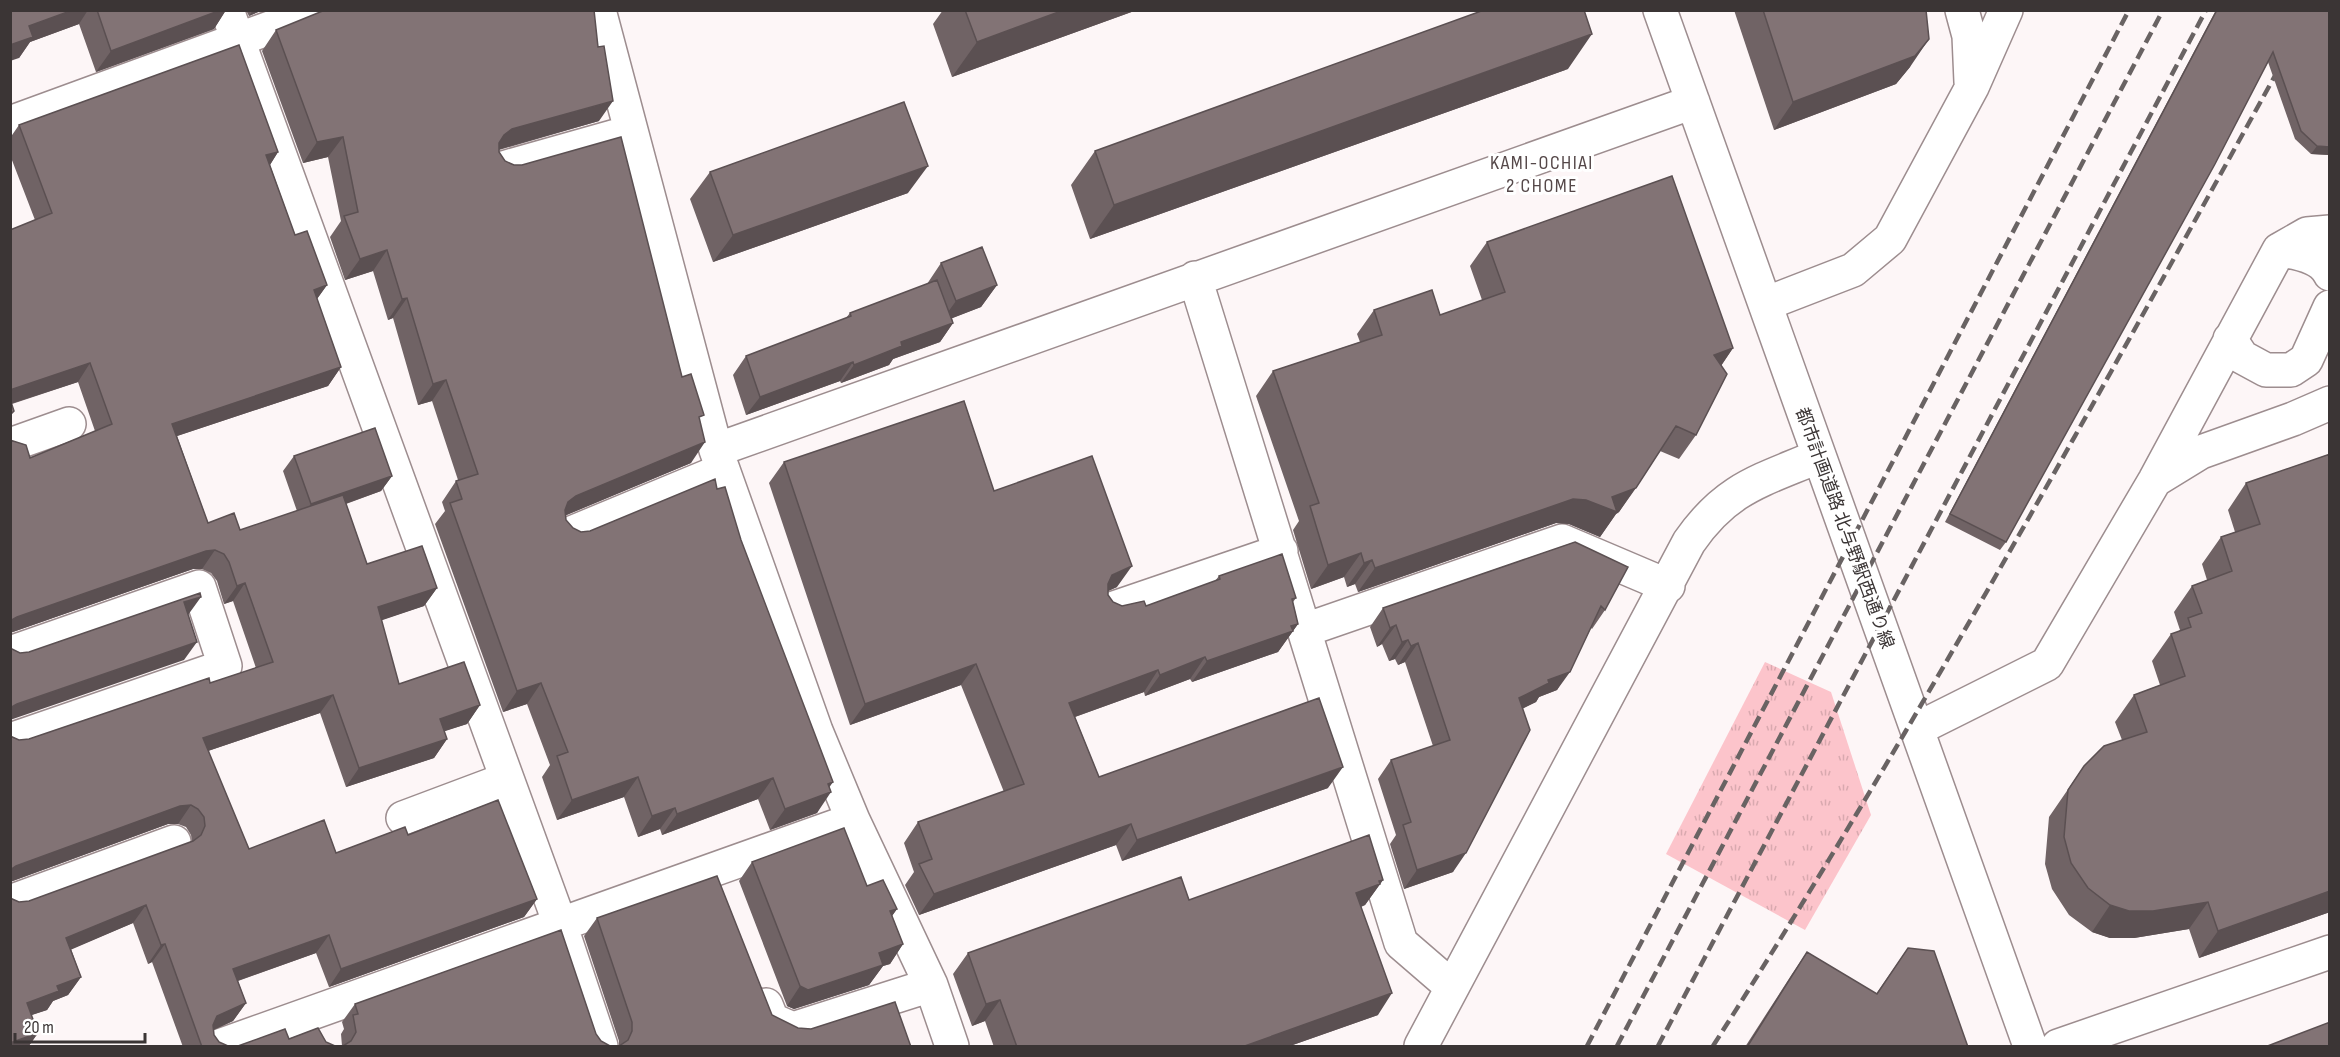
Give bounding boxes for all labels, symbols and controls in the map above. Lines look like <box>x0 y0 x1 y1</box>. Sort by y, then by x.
district label: KAMI-OCHIAI 2 CHOME <box>1490 151 1594 198</box>
street label: 都市計画道路 北与野駅西通り線 <box>1791 405 1898 652</box>
scale bar <box>15 1006 146 1044</box>
text: 20 m <box>24 1017 54 1038</box>

